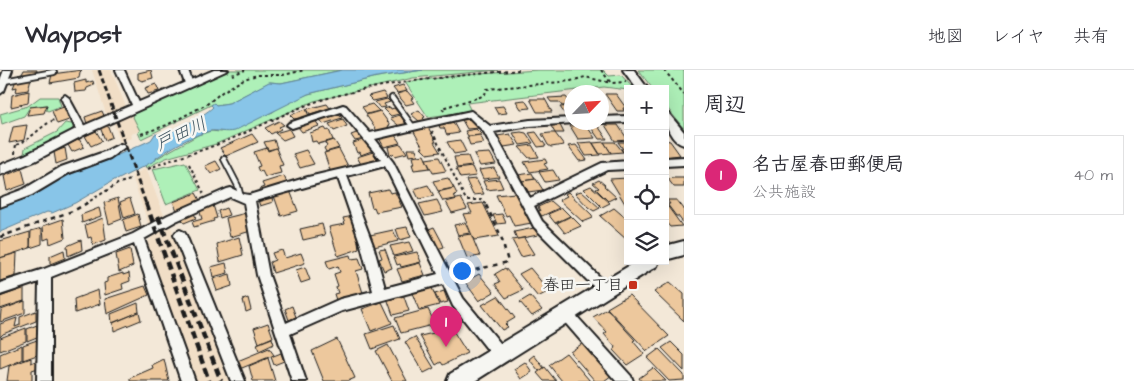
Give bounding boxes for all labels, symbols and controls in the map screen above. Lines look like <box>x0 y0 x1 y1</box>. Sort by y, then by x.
text: Waypost <box>25 18 122 52</box>
text: 地図 <box>928 24 964 49</box>
text: レイヤ <box>992 24 1045 49</box>
text: 共有 <box>1073 24 1109 49</box>
north arrow <box>564 85 609 130</box>
map controls <box>624 85 669 265</box>
button: + <box>624 85 669 130</box>
text: 周辺 <box>704 90 746 119</box>
water label: 戸田川 <box>151 111 211 157</box>
button: − <box>624 130 669 175</box>
text: 名古屋春田郵便局 <box>752 151 904 178</box>
text: 1 <box>720 164 722 186</box>
text: 40 m <box>1073 164 1113 186</box>
button: locate <box>624 175 669 220</box>
text: 公共施設 <box>752 181 816 203</box>
button: layers <box>624 220 669 265</box>
your location <box>449 258 475 284</box>
place label: 春田一丁目 <box>543 274 623 296</box>
marker: 春田一丁目 <box>627 279 639 291</box>
pin: 1 <box>430 306 462 347</box>

